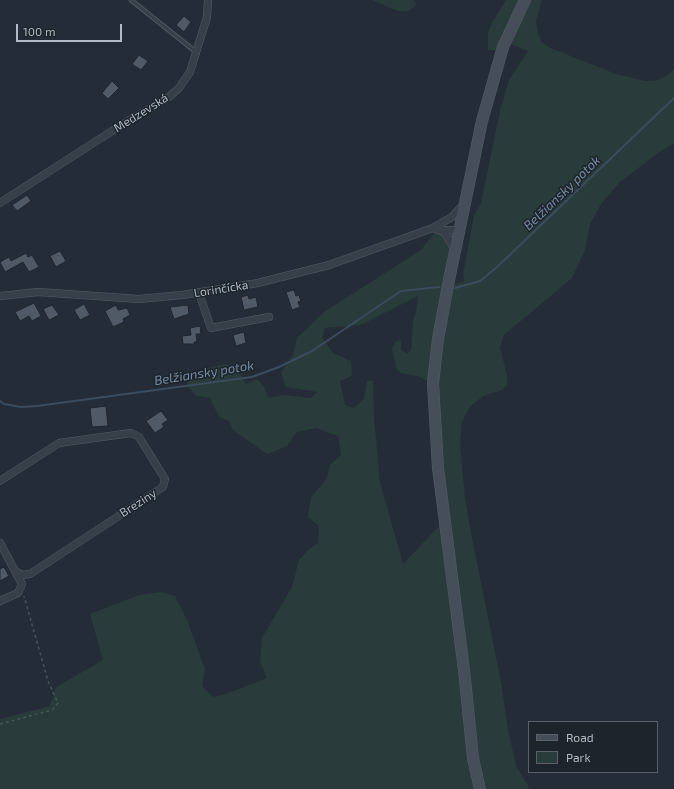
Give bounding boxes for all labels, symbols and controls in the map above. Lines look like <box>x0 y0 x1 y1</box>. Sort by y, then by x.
scale bar <box>18 16 124 42</box>
text: 100 m <box>23 24 55 38</box>
street label: Medzevská <box>111 91 171 135</box>
water label: Belžiansky potok <box>520 152 604 234</box>
street label: Lorinčícka <box>193 278 249 300</box>
water label: Belžiansky potok <box>153 357 255 389</box>
street label: Breziny <box>117 486 159 520</box>
legend <box>528 721 658 773</box>
text: Road <box>566 730 594 744</box>
text: Park <box>566 750 591 764</box>

